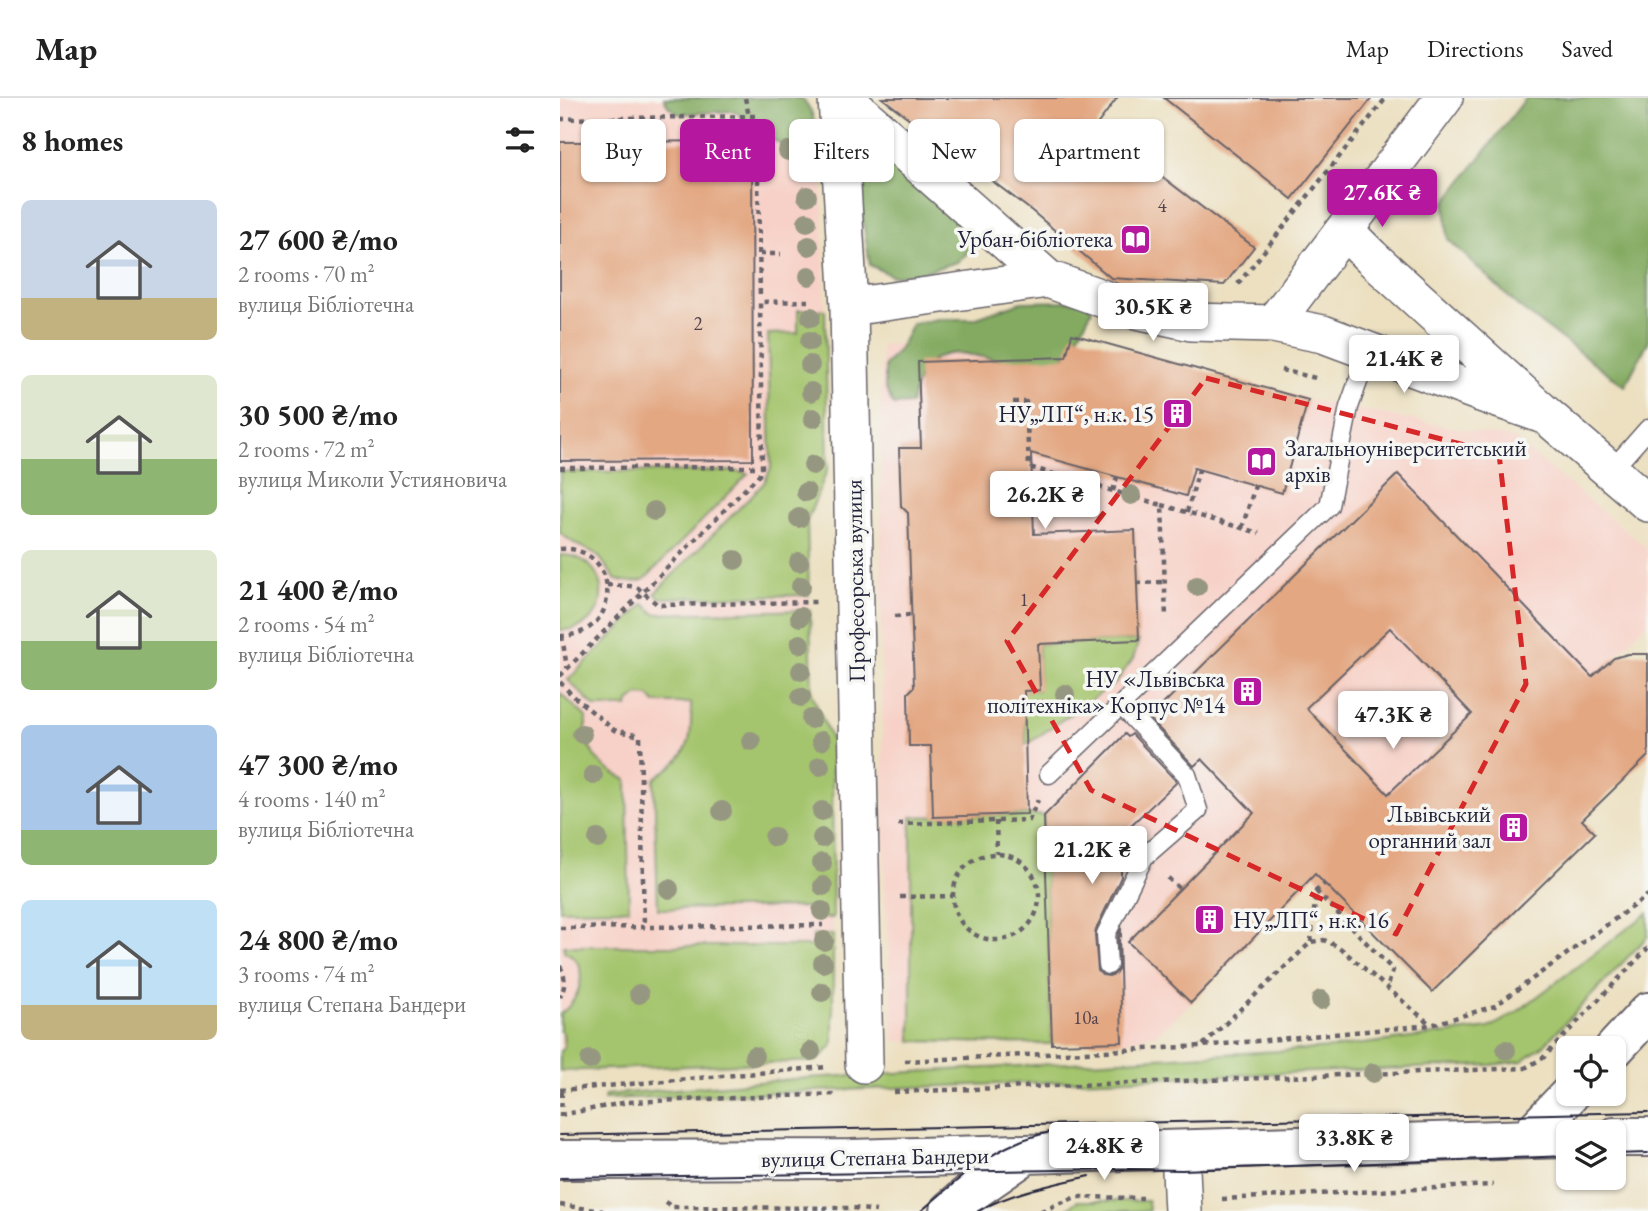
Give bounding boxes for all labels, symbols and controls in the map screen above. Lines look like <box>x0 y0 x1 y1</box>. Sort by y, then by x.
text: Map <box>35 27 97 70</box>
text: Map <box>1346 33 1389 64</box>
text: Directions <box>1427 33 1524 64</box>
text: Saved <box>1562 33 1613 64</box>
chip: Buy <box>581 119 666 182</box>
chip: Rent <box>680 119 775 182</box>
chip: Filters <box>789 119 894 182</box>
chip: New <box>908 119 1000 182</box>
chip: Apartment <box>1014 119 1164 182</box>
text: 8 homes <box>21 121 123 160</box>
icon: filters <box>501 121 539 159</box>
pin: 27.6K ₴ <box>1317 170 1447 229</box>
text: 27.6K ₴ <box>1343 177 1421 207</box>
house number: 4 <box>1157 193 1167 218</box>
text: 27 600 ₴/mo <box>238 220 398 259</box>
library icon: Урбан-бібліотека <box>1119 222 1153 256</box>
place label: Урбан-бібліотека <box>956 224 1114 254</box>
icon: home <box>77 228 161 312</box>
text: 2 rooms · 70 m² <box>238 259 375 289</box>
pin: 30.5K ₴ <box>1088 284 1218 343</box>
text: вулиця Бібліотечна <box>238 289 414 319</box>
text: 30.5K ₴ <box>1114 291 1192 321</box>
house number: 2 <box>693 311 703 336</box>
pin: 21.4K ₴ <box>1339 336 1469 395</box>
text: 21.4K ₴ <box>1365 343 1443 373</box>
text: 30 500 ₴/mo <box>238 395 398 434</box>
building icon: НУ„ЛП“, н.к. 15 <box>1160 397 1194 431</box>
place label: НУ„ЛП“, н.к. 15 <box>998 399 1154 429</box>
icon: home <box>77 403 161 487</box>
place label: Загальноуніверситетський архів <box>1285 433 1527 489</box>
text: 2 rooms · 72 m² <box>238 434 375 464</box>
library icon: Загальноуніверситетський архів <box>1245 444 1279 478</box>
text: вулиця Миколи Устияновича <box>238 464 507 494</box>
pin: 26.2K ₴ <box>980 472 1110 531</box>
street label: Професорська вулиця <box>838 479 872 683</box>
text: 26.2K ₴ <box>1006 479 1084 509</box>
text: 21 400 ₴/mo <box>238 570 398 609</box>
icon: home <box>77 578 161 662</box>
house number: 1 <box>1019 587 1029 612</box>
text: 2 rooms · 54 m² <box>238 609 375 639</box>
text: вулиця Бібліотечна <box>238 639 414 669</box>
place label: НУ «Львівська політехніка» Корпус №14 <box>987 664 1226 720</box>
building icon: НУ «Львівська політехніка» Корпус №14 <box>1231 675 1265 709</box>
pin: 47.3K ₴ <box>1328 692 1458 751</box>
text: 47.3K ₴ <box>1354 699 1432 729</box>
text: 47 300 ₴/mo <box>238 745 398 784</box>
icon: home <box>77 753 161 837</box>
text: 4 rooms · 140 m² <box>238 784 386 814</box>
place label: Львівський органний зал <box>1368 799 1491 855</box>
building icon: Львівський органний зал <box>1497 810 1531 844</box>
text: вулиця Бібліотечна <box>238 814 414 844</box>
pin: 21.2K ₴ <box>1027 826 1157 886</box>
text: 21.2K ₴ <box>1053 834 1131 864</box>
building icon: НУ„ЛП“, н.к. 16 <box>1193 903 1227 937</box>
place label: НУ„ЛП“, н.к. 16 <box>1233 905 1389 935</box>
text: 24 800 ₴/mo <box>238 920 398 959</box>
icon: home <box>77 928 161 1012</box>
text: 3 rooms · 74 m² <box>238 959 375 989</box>
text: вулиця Степана Бандери <box>238 989 466 1019</box>
house number: 10а <box>1073 1005 1099 1030</box>
map controls <box>1556 1036 1626 1190</box>
button: locate <box>1556 1036 1626 1106</box>
pin: 33.8K ₴ <box>1289 1114 1419 1174</box>
button: layers <box>1556 1120 1626 1190</box>
pin: 24.8K ₴ <box>1039 1122 1169 1182</box>
text: 33.8K ₴ <box>1315 1122 1393 1152</box>
text: 24.8K ₴ <box>1065 1130 1143 1160</box>
street label: вулиця Степана Бандери <box>761 1140 989 1174</box>

